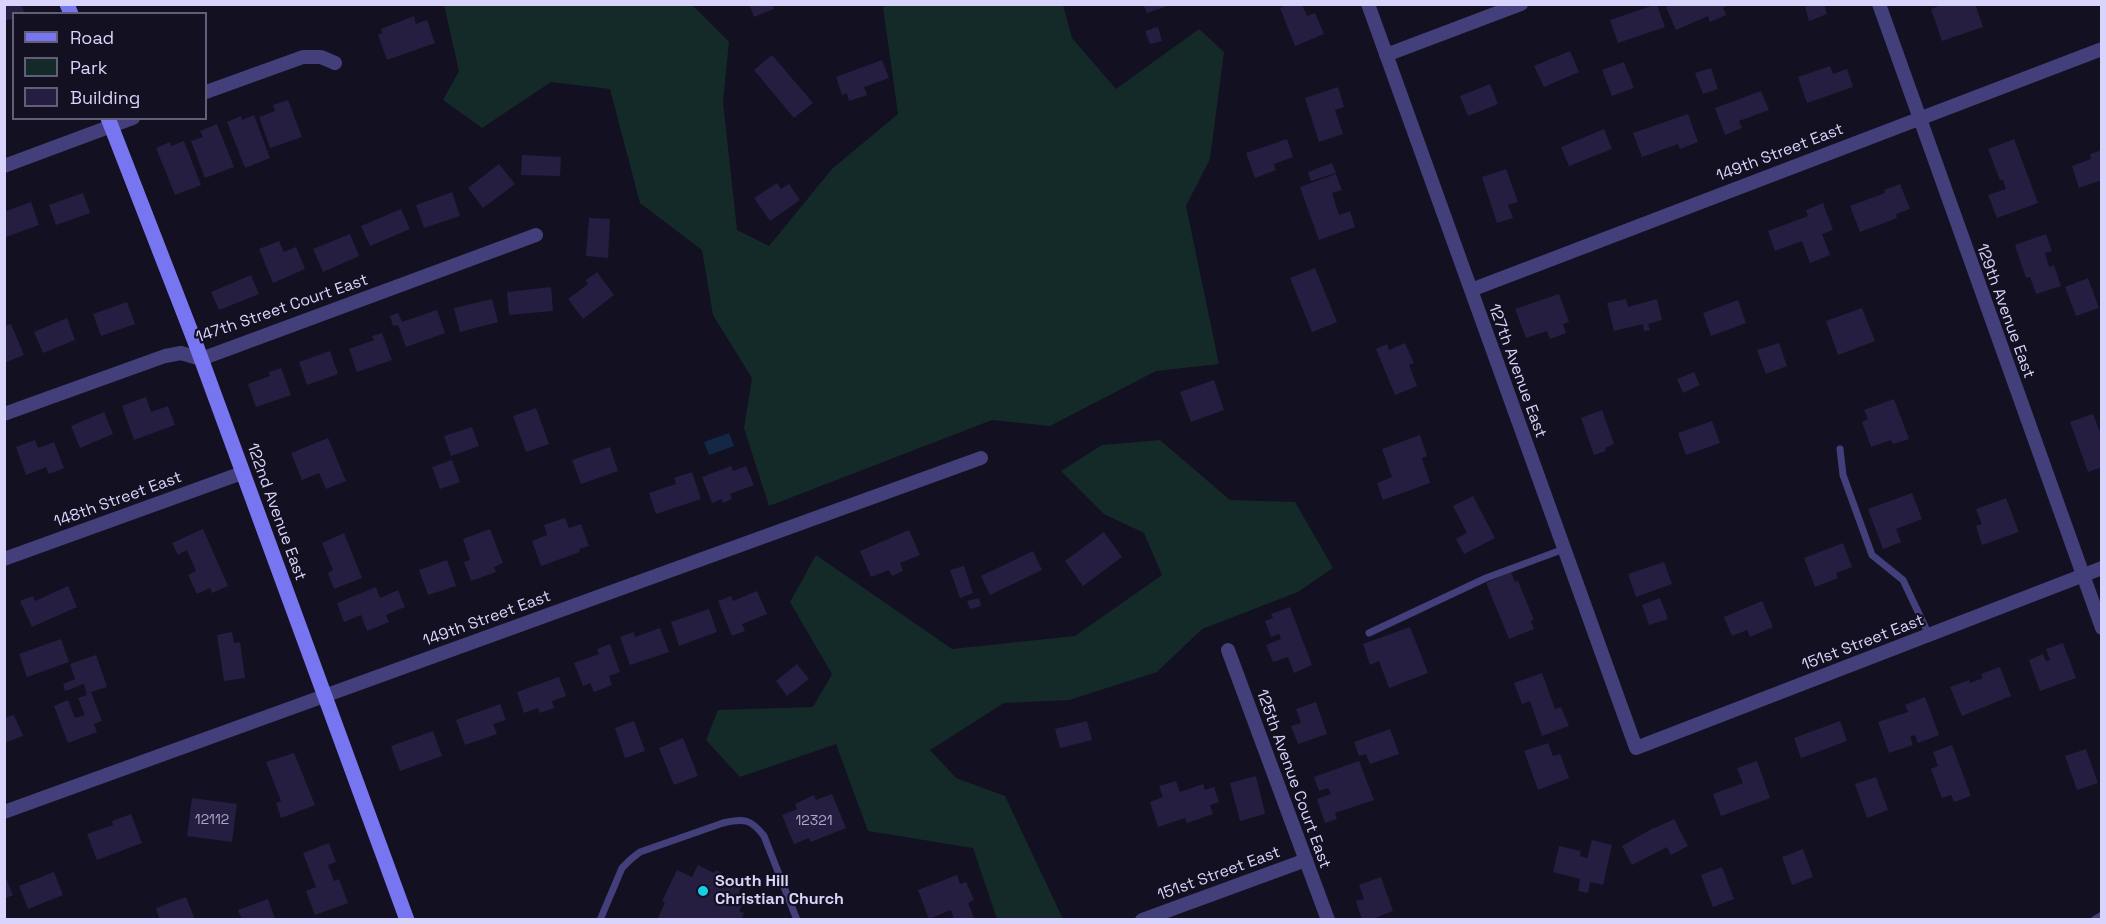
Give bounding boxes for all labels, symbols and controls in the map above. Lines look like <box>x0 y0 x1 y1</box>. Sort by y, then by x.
legend <box>12 12 207 120</box>
text: Road <box>70 26 114 49</box>
text: Park <box>70 56 107 79</box>
text: Building <box>70 86 140 109</box>
street label: 149th Street East <box>1714 120 1846 186</box>
street label: 129th Avenue East <box>1972 241 2038 381</box>
street label: 147th Street Court East <box>193 271 371 347</box>
street label: 127th Avenue East <box>1484 302 1550 440</box>
street label: 122nd Avenue East <box>242 441 310 583</box>
street label: 148th Street East <box>51 468 185 532</box>
street label: 149th Street East <box>421 587 553 651</box>
street label: 151st Street East <box>1799 611 1927 675</box>
street label: 125th Avenue Court East <box>1252 687 1334 871</box>
house number: 12112 <box>195 812 229 828</box>
house number: 12321 <box>796 813 832 829</box>
street label: 151st Street East <box>1155 843 1283 905</box>
place label: South Hill Christian Church <box>715 872 844 910</box>
marker: South Hill Christian Church <box>696 884 710 898</box>

